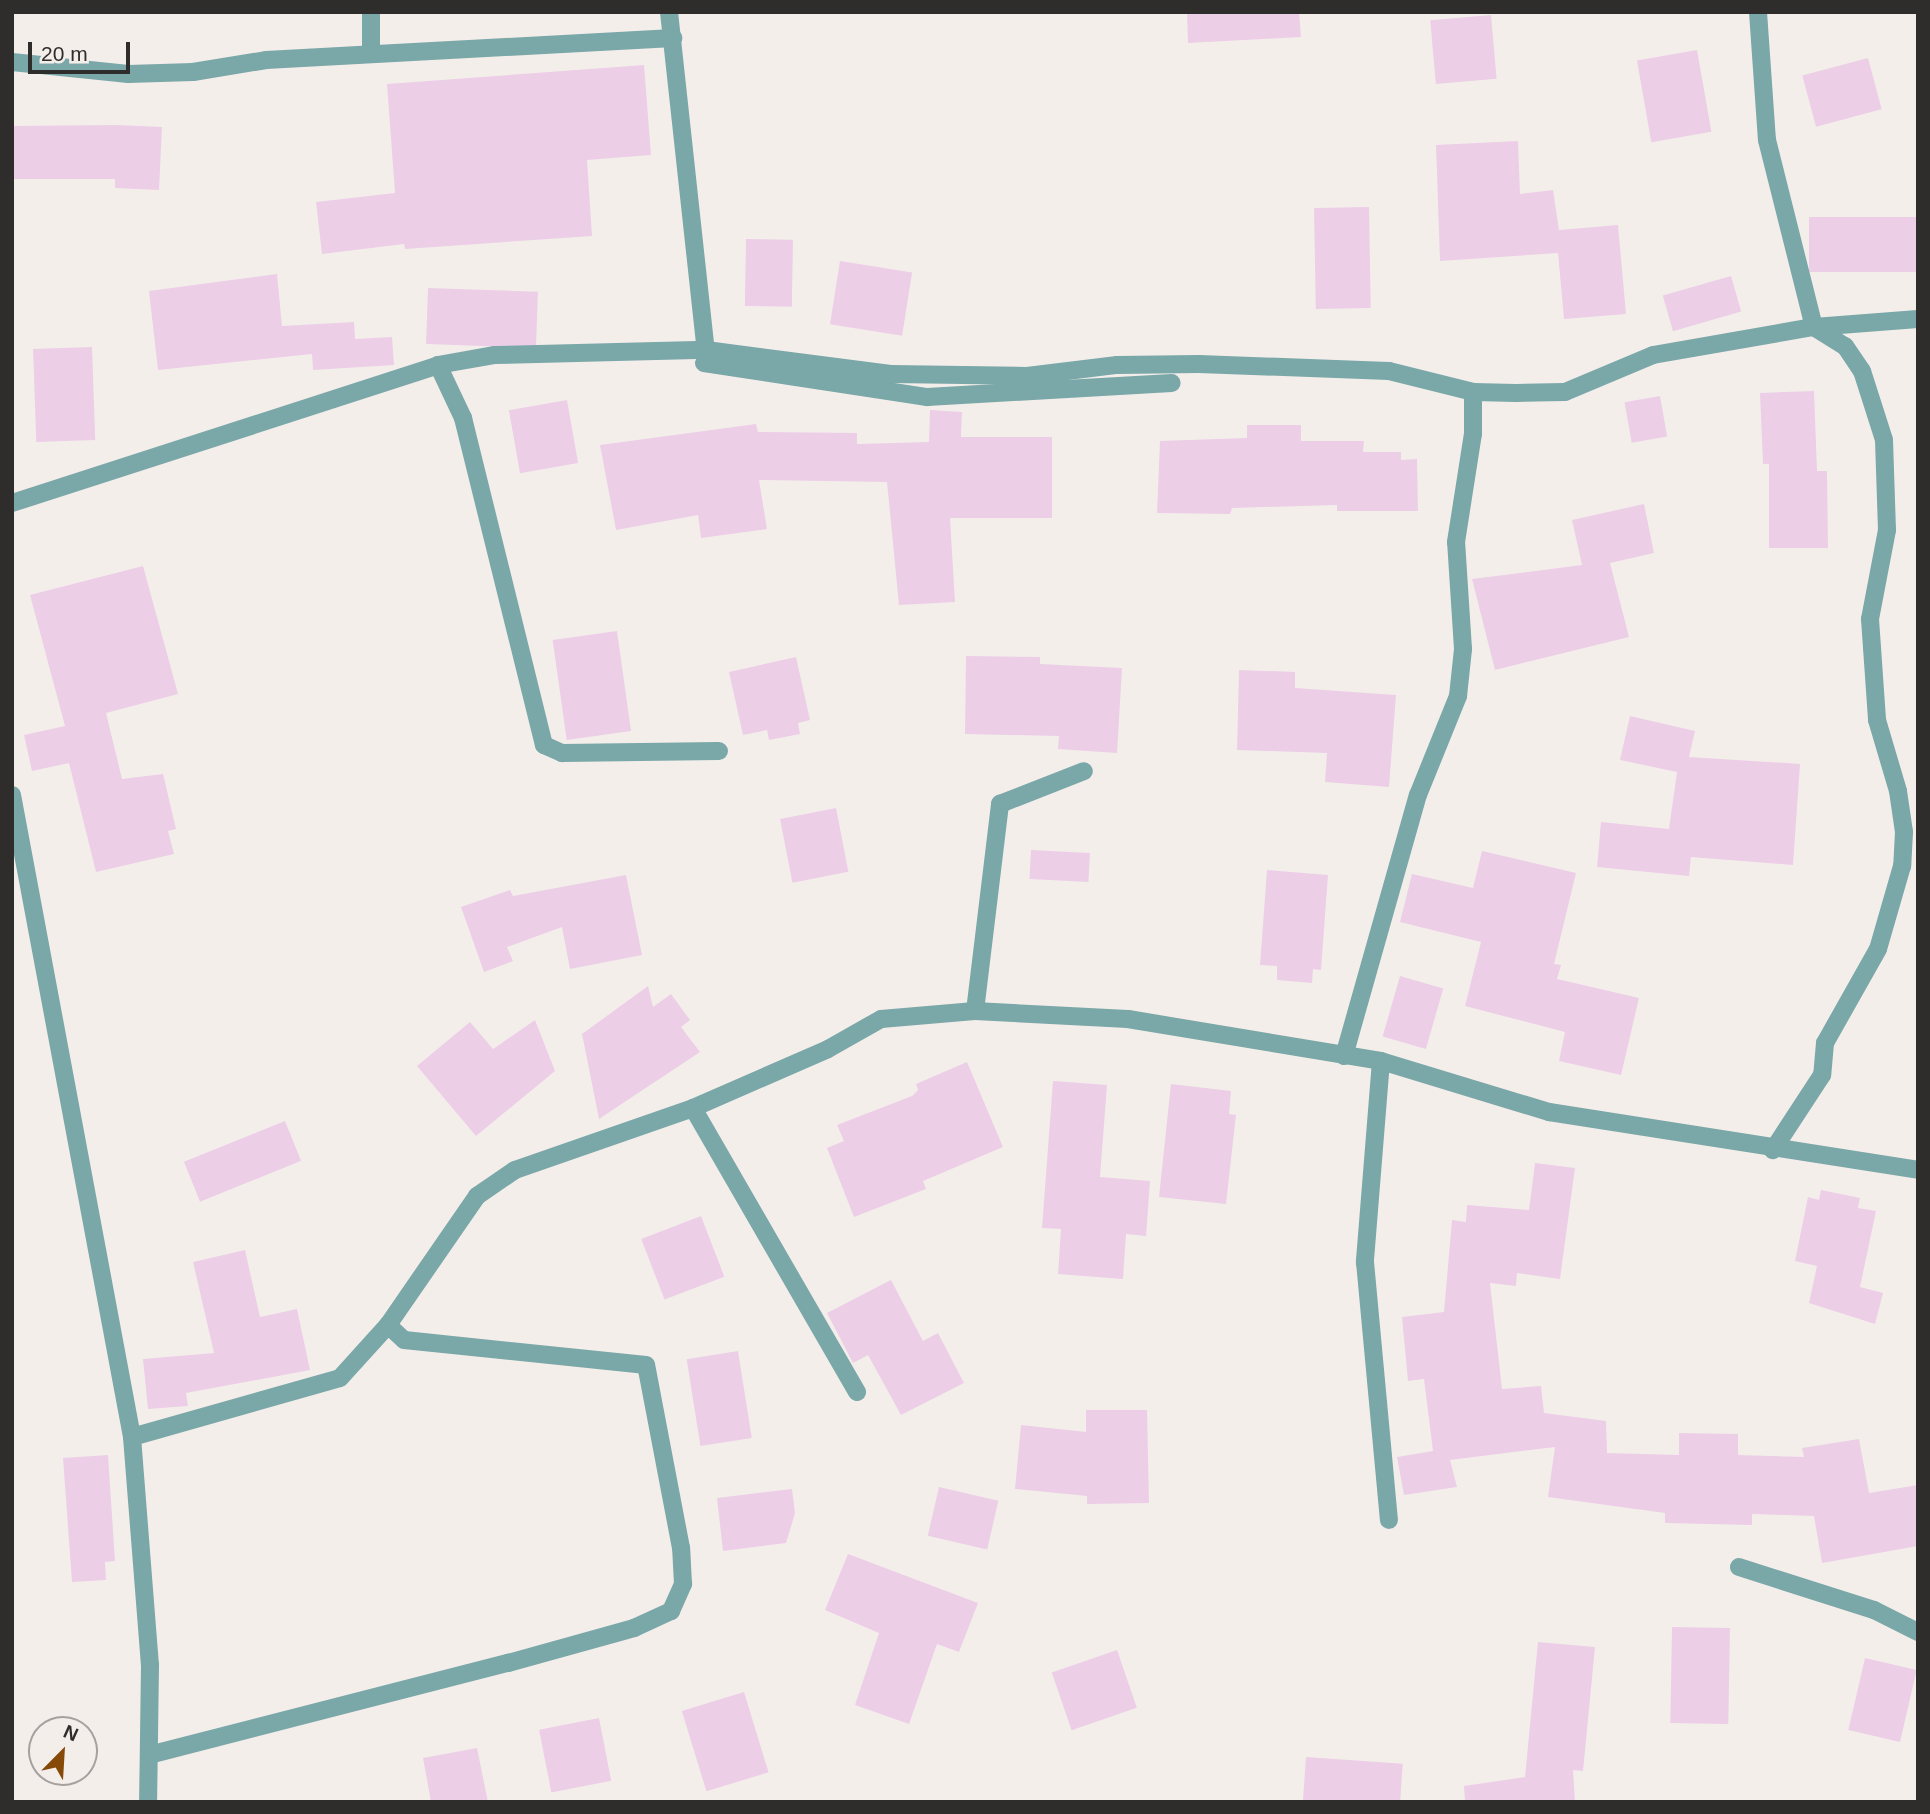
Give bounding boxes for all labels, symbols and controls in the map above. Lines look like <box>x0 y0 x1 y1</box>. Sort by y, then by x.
scale bar <box>32 28 133 72</box>
text: 20 m <box>41 42 88 65</box>
north arrow <box>28 1716 98 1786</box>
text: N <box>60 1721 81 1746</box>

